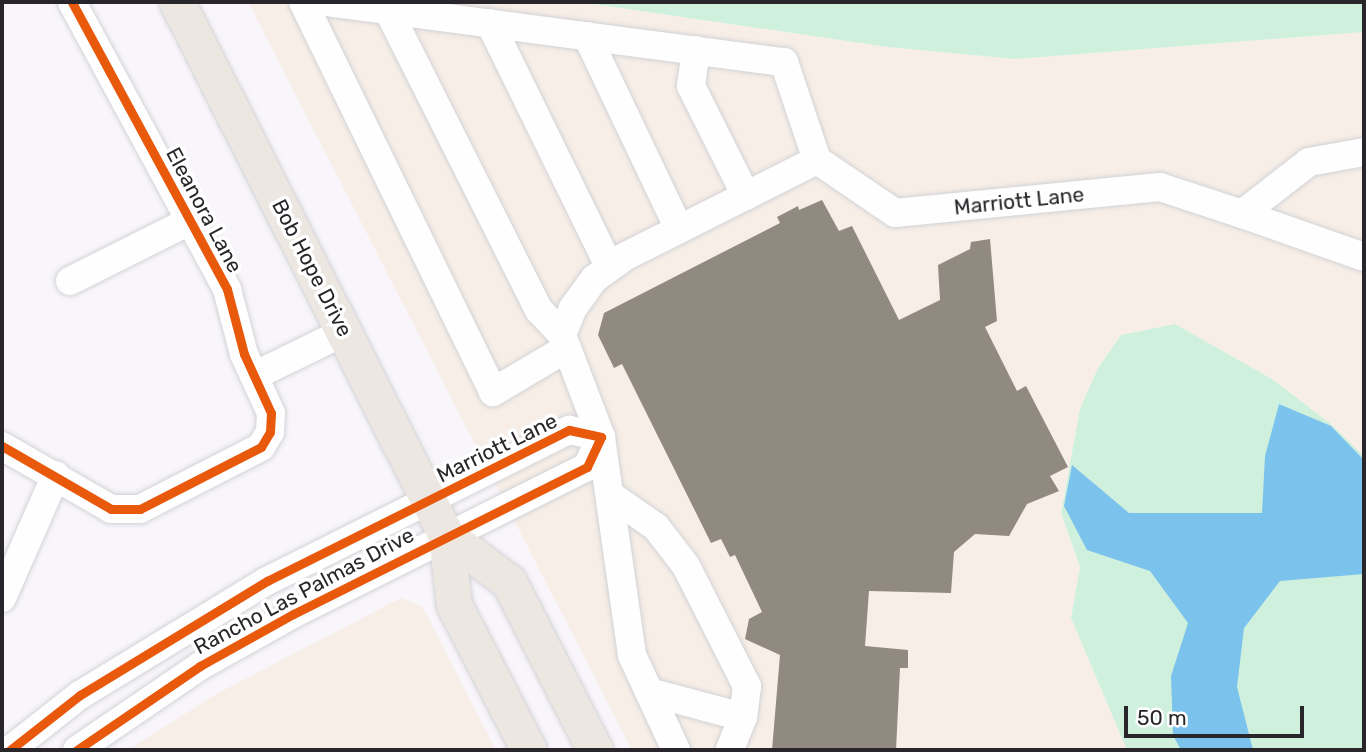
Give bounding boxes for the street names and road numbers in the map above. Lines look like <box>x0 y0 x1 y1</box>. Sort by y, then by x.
street label: Eleanora Lane <box>160 143 248 277</box>
street label: Marriott Lane <box>953 182 1085 220</box>
street label: Bob Hope Drive <box>267 195 357 341</box>
street label: Marriott Lane <box>433 408 561 488</box>
street label: Rancho Las Palmas Drive <box>190 522 418 660</box>

